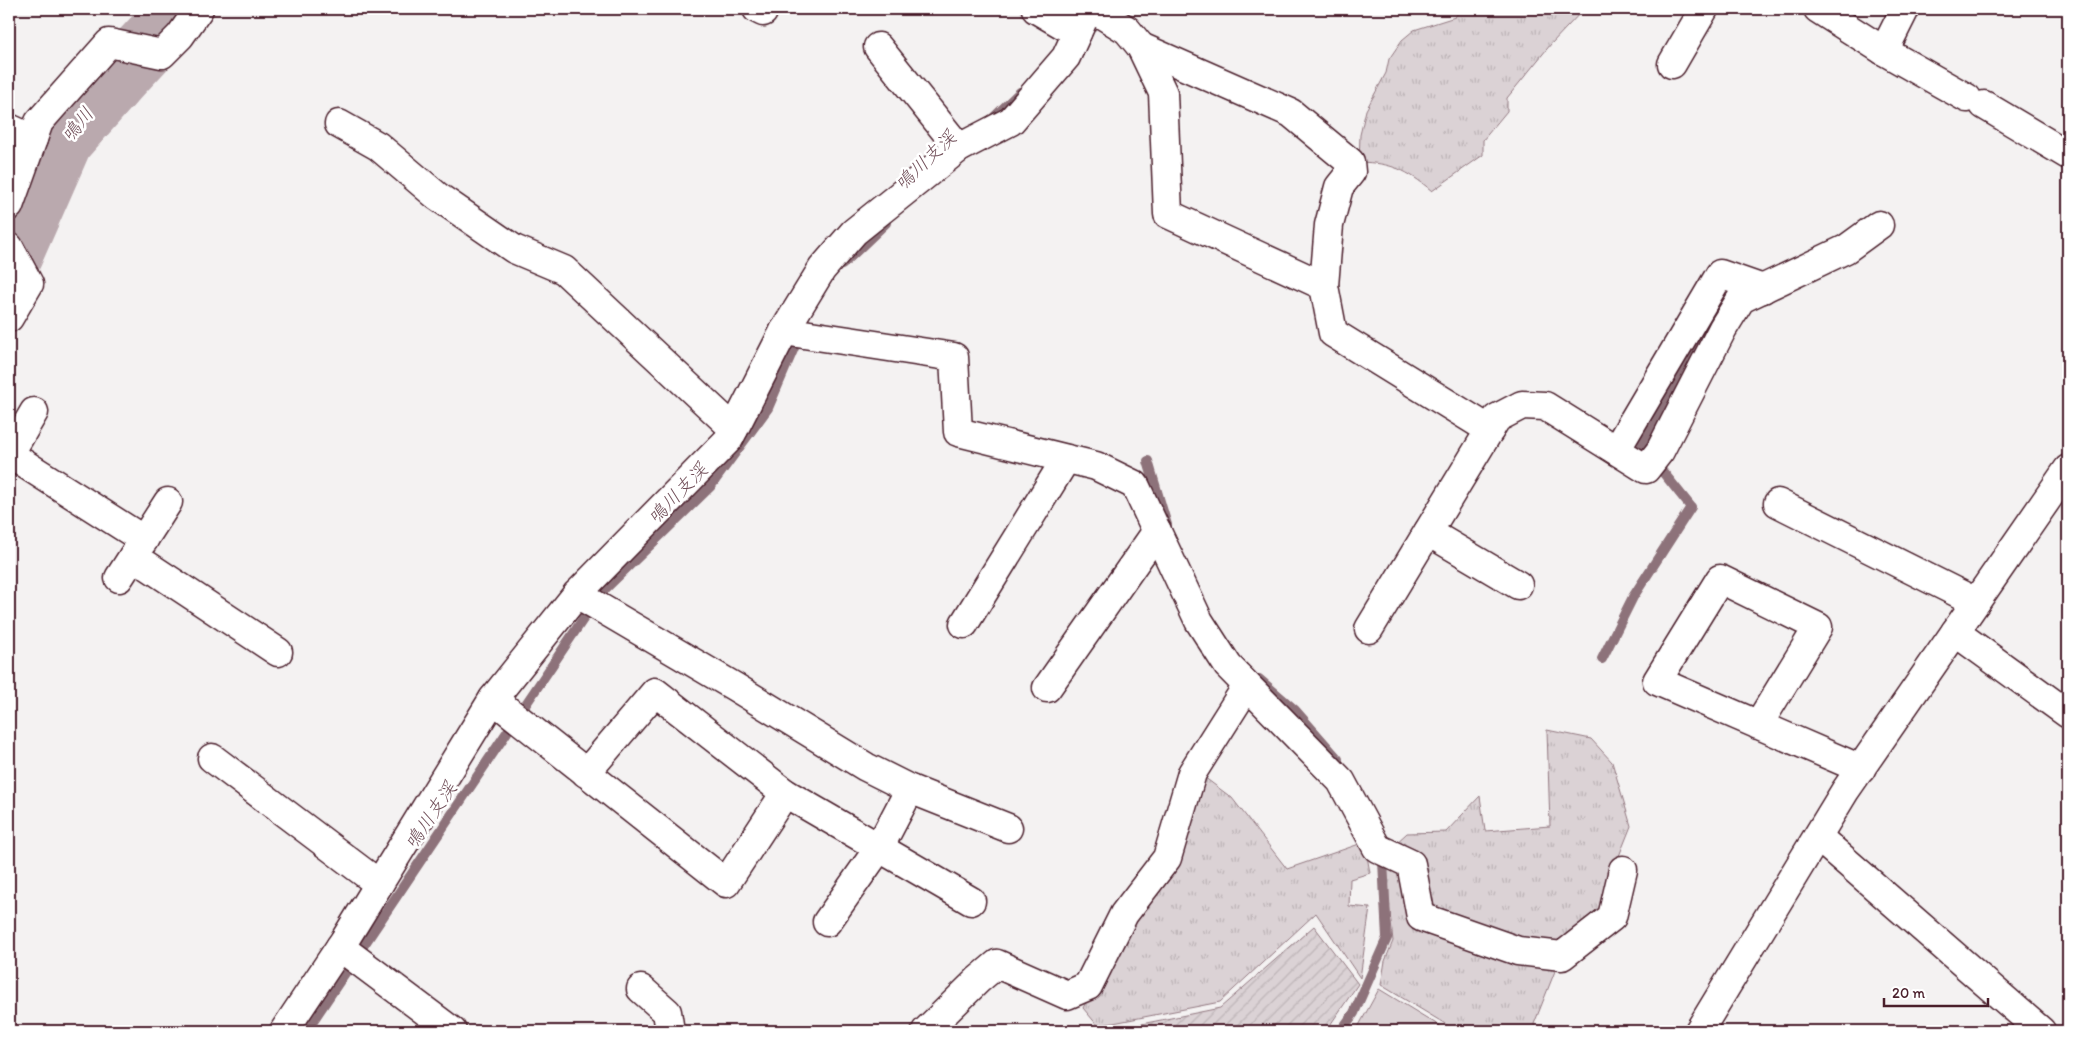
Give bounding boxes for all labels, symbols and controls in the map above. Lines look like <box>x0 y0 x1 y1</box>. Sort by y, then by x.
water label: 鳴川 <box>56 102 98 146</box>
water label: 鳴川支渓 <box>890 125 961 195</box>
water label: 鳴川支渓 <box>643 457 713 529</box>
water label: 鳴川支渓 <box>400 777 462 853</box>
scale bar <box>1884 975 1988 1007</box>
text: 20 m <box>1892 984 1926 1002</box>

